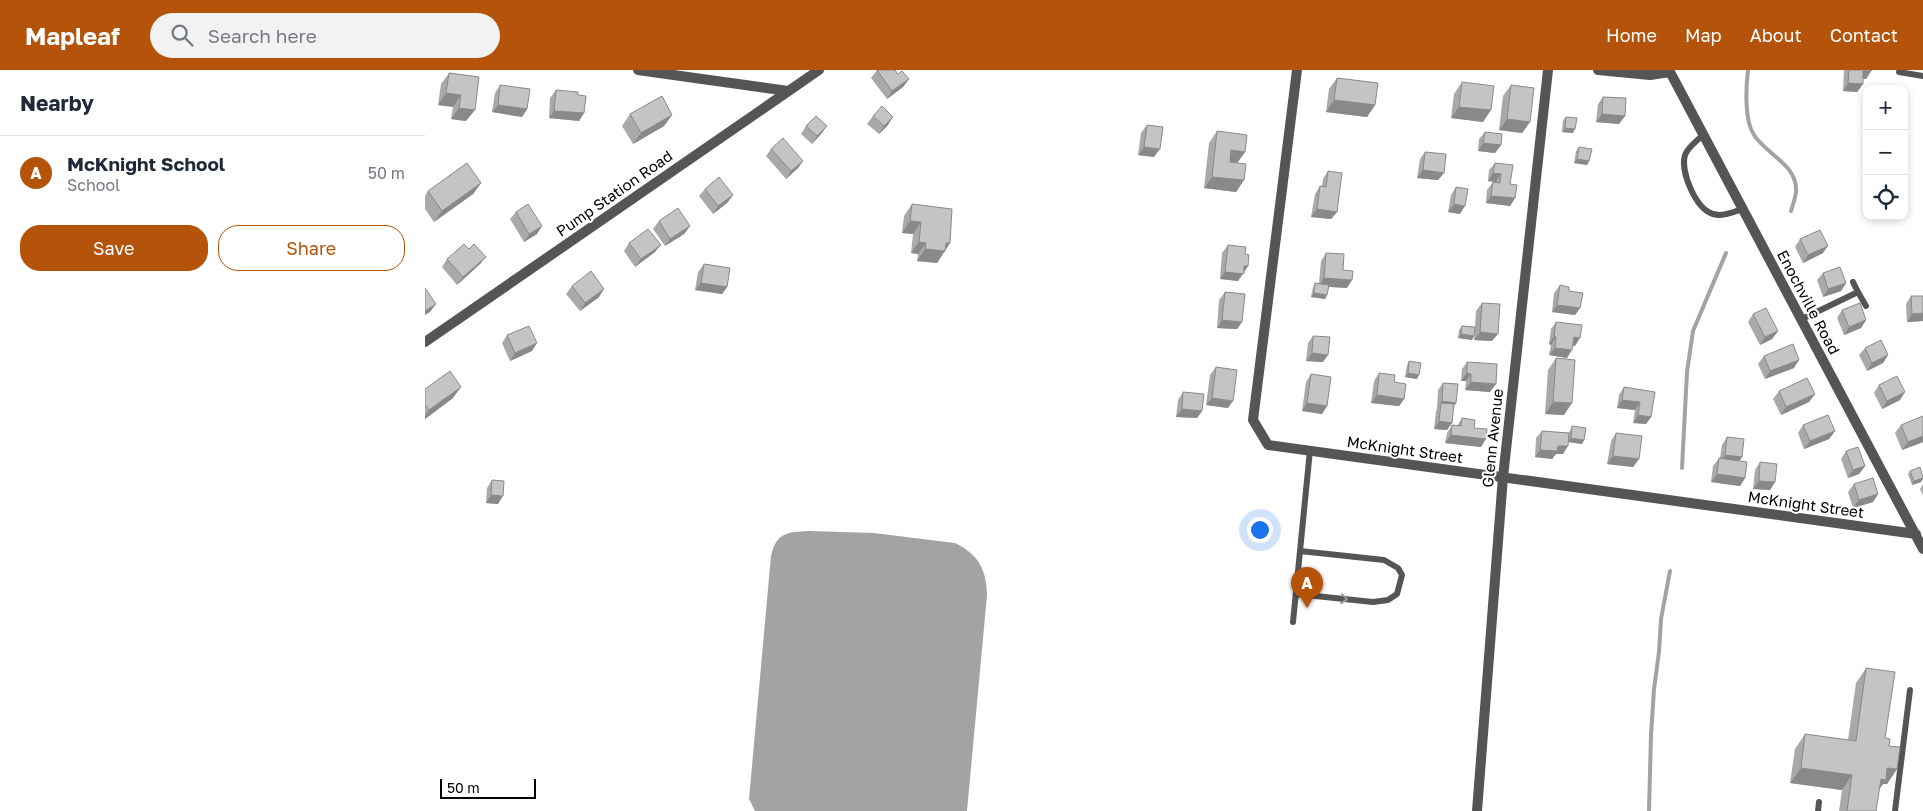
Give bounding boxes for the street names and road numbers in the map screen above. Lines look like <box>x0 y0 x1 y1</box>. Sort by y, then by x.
street label: Pump Station Road <box>553 146 675 240</box>
street label: Enochville Road <box>1774 247 1844 357</box>
street label: Glenn Avenue <box>1478 387 1506 488</box>
street label: McKnight Street <box>1346 432 1464 466</box>
street label: McKnight Street <box>1747 487 1865 521</box>

